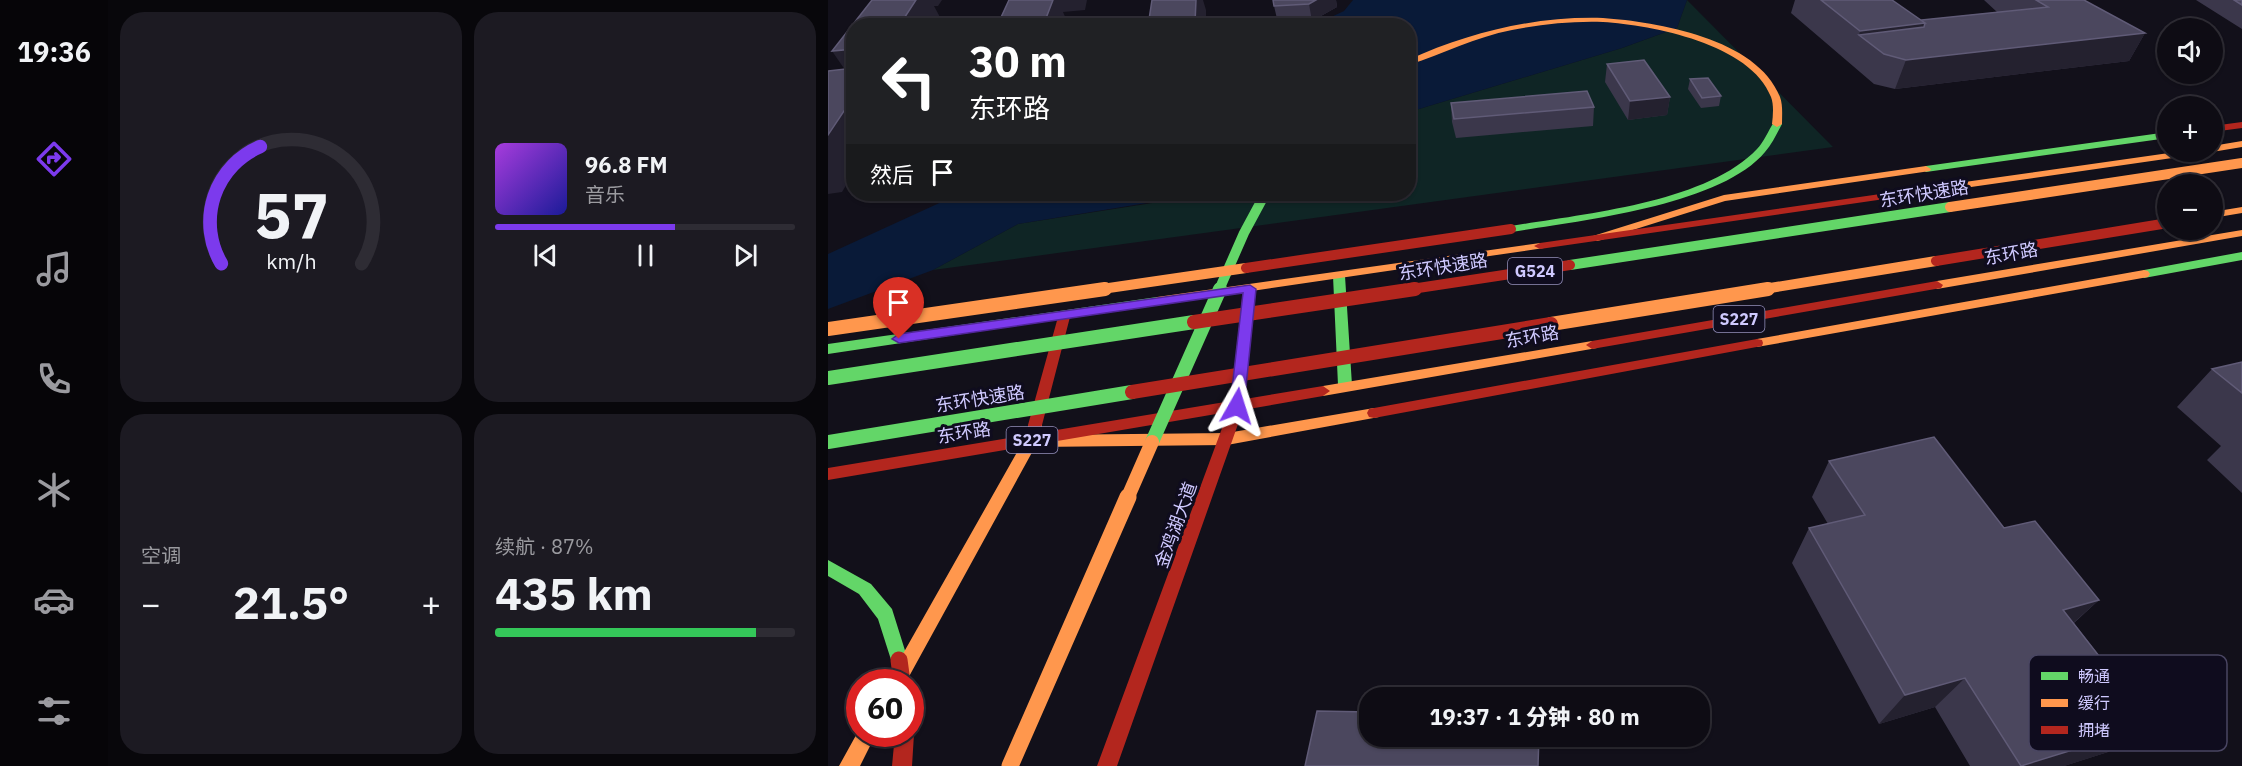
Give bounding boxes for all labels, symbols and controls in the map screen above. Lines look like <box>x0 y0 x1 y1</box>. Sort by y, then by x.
map controls <box>2157 18 2223 240</box>
button: sound <box>2157 18 2223 84</box>
text: 19:36 <box>17 34 91 69</box>
text: 30 m <box>969 34 1067 89</box>
icon: left <box>870 42 948 120</box>
text: 东环路 <box>969 90 1050 125</box>
button: + <box>2157 96 2223 162</box>
icon: directions <box>33 138 75 180</box>
text: 96.8 FM <box>585 150 668 179</box>
icon: arrive <box>926 156 959 189</box>
text: 然后 <box>870 160 914 189</box>
text: 57 <box>254 174 328 255</box>
button: − <box>2157 174 2223 240</box>
street label: 东环快速路 <box>1878 175 1970 212</box>
text: 音乐 <box>585 181 625 208</box>
street label: 东环路 <box>1982 237 2039 270</box>
icon: previous <box>529 239 562 272</box>
icon: pause <box>629 239 662 272</box>
icon: next <box>729 239 762 272</box>
icon: music <box>33 248 75 290</box>
text: km/h <box>266 248 316 276</box>
street label: 东环快速路 <box>1397 248 1489 285</box>
road number: G524 <box>1508 258 1562 284</box>
pin <box>873 277 924 339</box>
icon: arrive <box>882 286 915 319</box>
road number: S227 <box>1714 306 1764 332</box>
street label: 东环路 <box>1503 320 1560 353</box>
icon: phone <box>33 358 75 400</box>
position arrow <box>1205 374 1269 438</box>
street label: 东环快速路 <box>934 380 1026 417</box>
street label: 东环路 <box>935 417 992 448</box>
road number: S227 <box>1006 427 1058 453</box>
icon: climate <box>33 469 75 511</box>
street label: 金鸡湖大道 <box>1149 479 1202 571</box>
text: 续航 · 87% <box>495 533 594 560</box>
text: 空调 <box>141 542 181 569</box>
text: 435 km <box>495 564 653 622</box>
text: 21.5° <box>233 573 349 631</box>
icon: car <box>33 579 75 621</box>
text: − <box>141 582 161 625</box>
text: + <box>421 582 441 625</box>
legend <box>2029 655 2227 751</box>
text: 畅通 <box>2078 666 2110 686</box>
speed limit sign: 60 <box>846 669 924 747</box>
icon: filters <box>33 690 75 732</box>
text: 缓行 <box>2078 693 2110 713</box>
text: 19:37 · 1 分钟 · 80 m <box>1429 702 1640 731</box>
text: 拥堵 <box>2078 720 2110 740</box>

